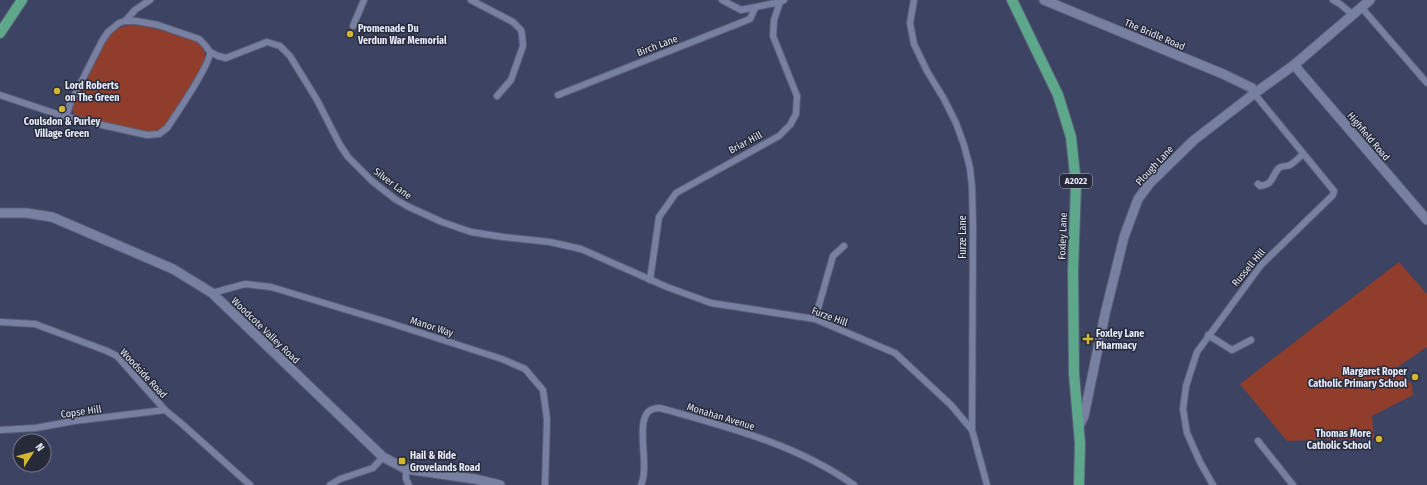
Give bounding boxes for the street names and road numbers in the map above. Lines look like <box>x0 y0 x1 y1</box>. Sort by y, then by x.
street label: The Bridle Road <box>1123 17 1187 53</box>
street label: Birch Lane <box>635 33 679 59</box>
street label: Highfield Road <box>1344 110 1392 163</box>
street label: Briar Hill <box>727 129 765 157</box>
street label: Plough Lane <box>1133 143 1176 188</box>
street label: Silver Lane <box>371 166 414 202</box>
road number: A2022 <box>1060 174 1092 188</box>
street label: Foxley Lane <box>1056 212 1070 260</box>
street label: Furze Lane <box>957 215 969 259</box>
street label: Russell Hill <box>1230 246 1268 289</box>
street label: Woodcote Valley Road <box>229 295 302 366</box>
street label: Furze Hill <box>810 305 850 329</box>
street label: Manor Way <box>409 314 455 340</box>
street label: Woodside Road <box>117 346 169 401</box>
street label: Monahan Avenue <box>685 401 756 433</box>
street label: Copse Hill <box>60 403 103 421</box>

